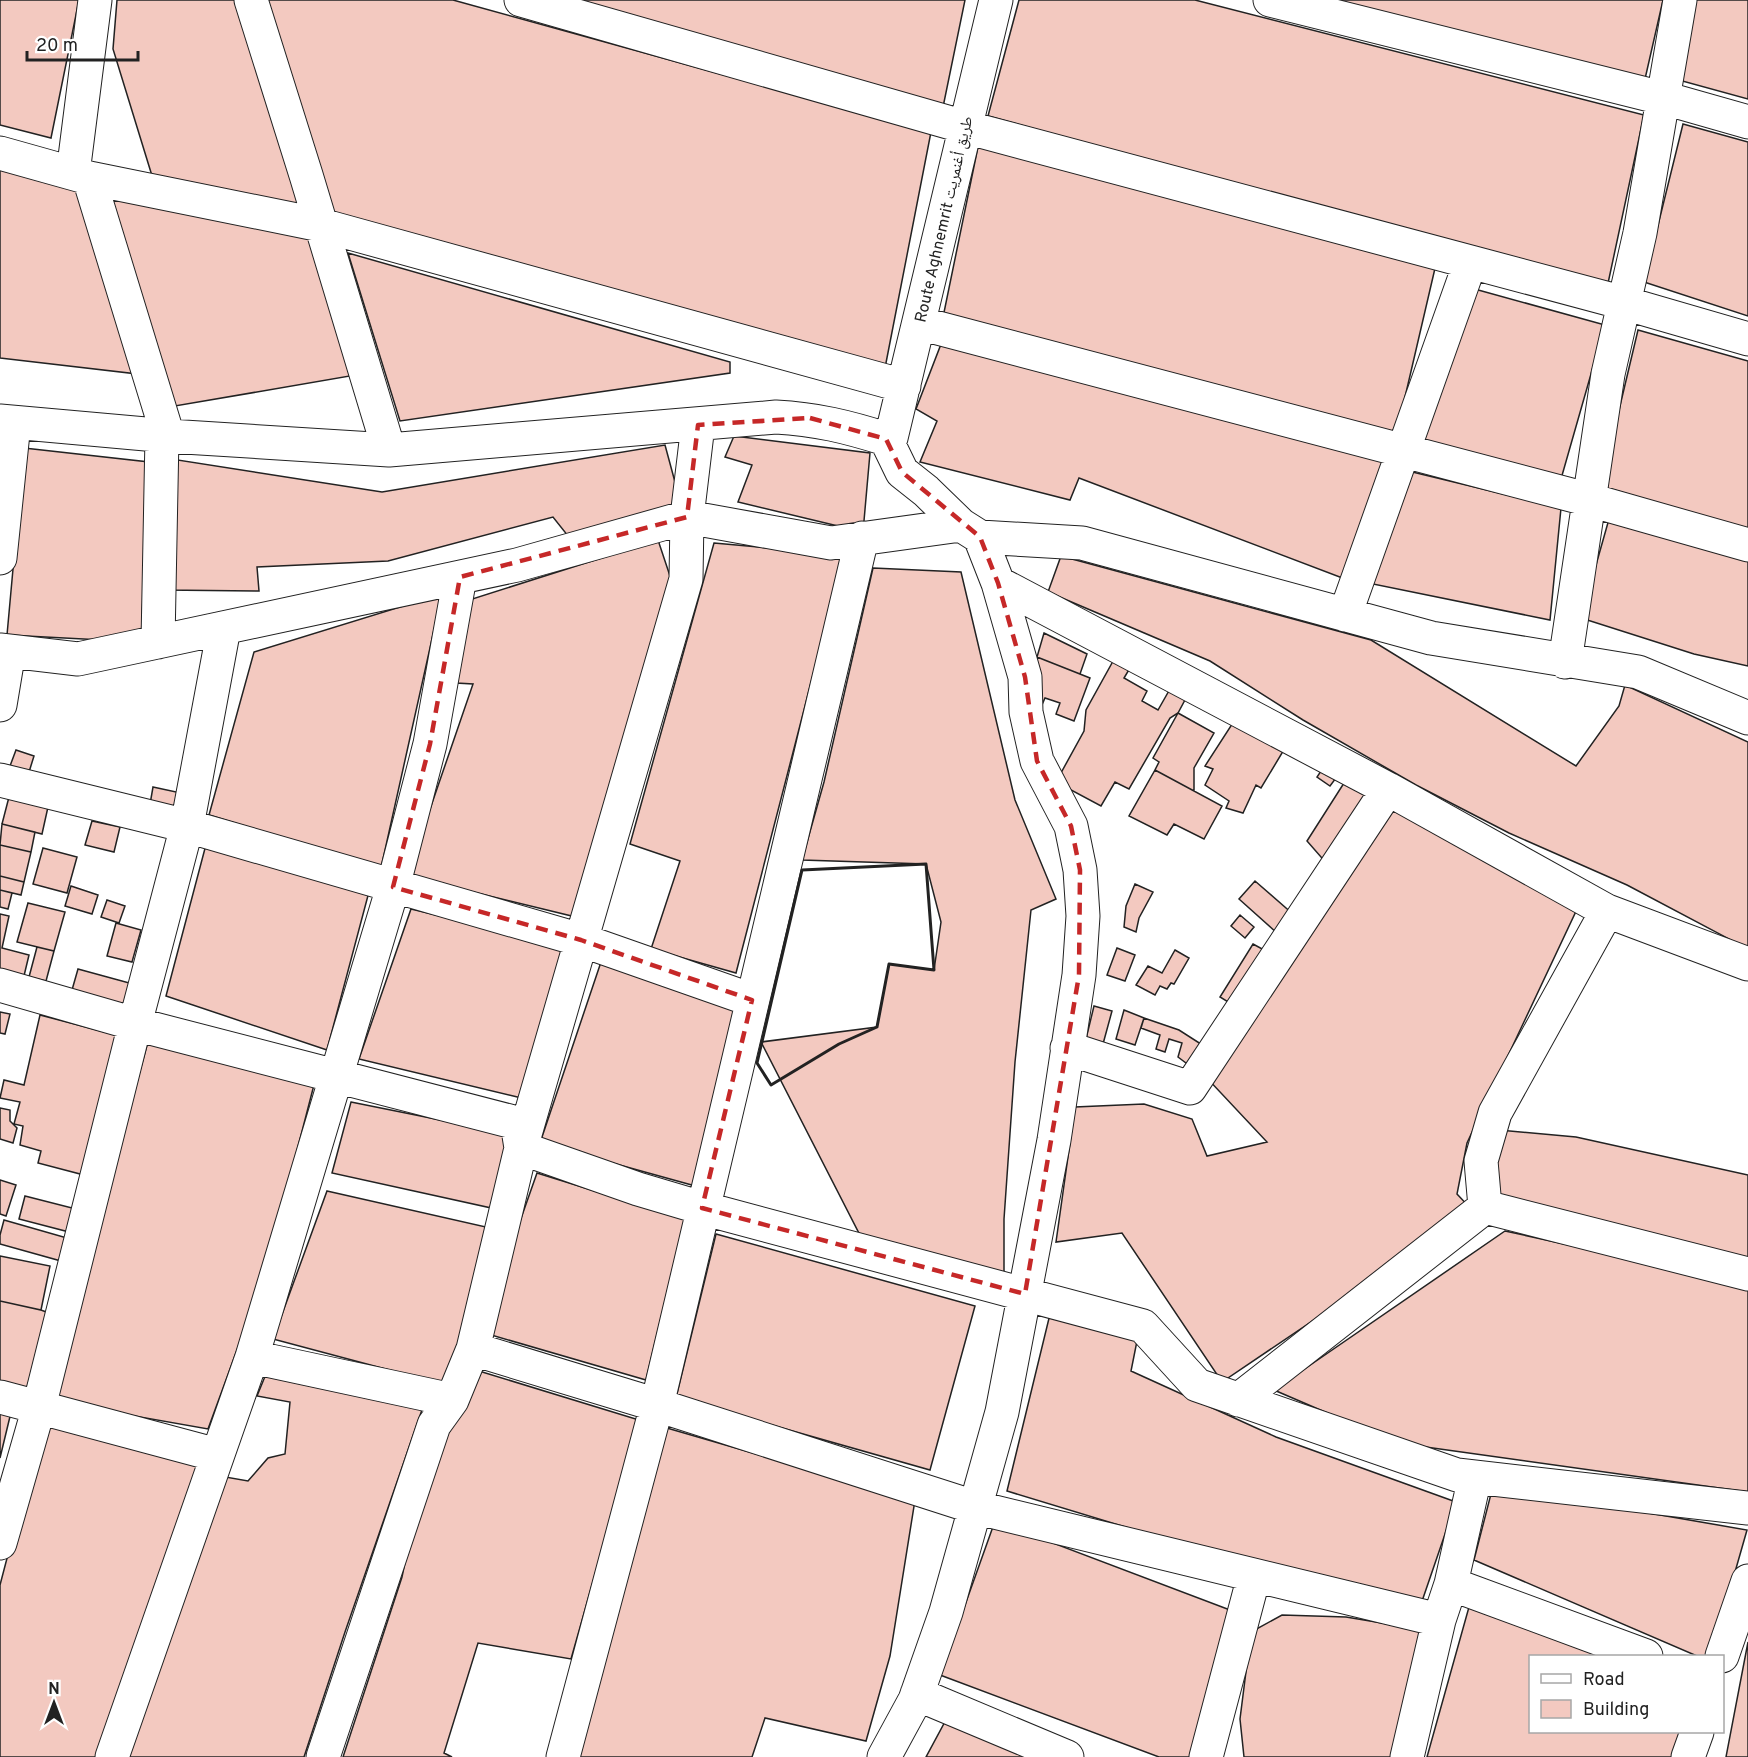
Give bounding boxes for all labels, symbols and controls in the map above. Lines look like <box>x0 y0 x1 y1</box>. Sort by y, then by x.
scale bar <box>27 24 138 62</box>
text: 20 m <box>36 35 78 58</box>
street label: Route Aghnemrit طريق أغنمريت <box>911 114 978 325</box>
legend <box>1529 1655 1724 1733</box>
text: Road <box>1583 1669 1625 1692</box>
north arrow <box>24 1673 84 1733</box>
text: N <box>48 1680 60 1700</box>
text: Building <box>1583 1699 1649 1722</box>

